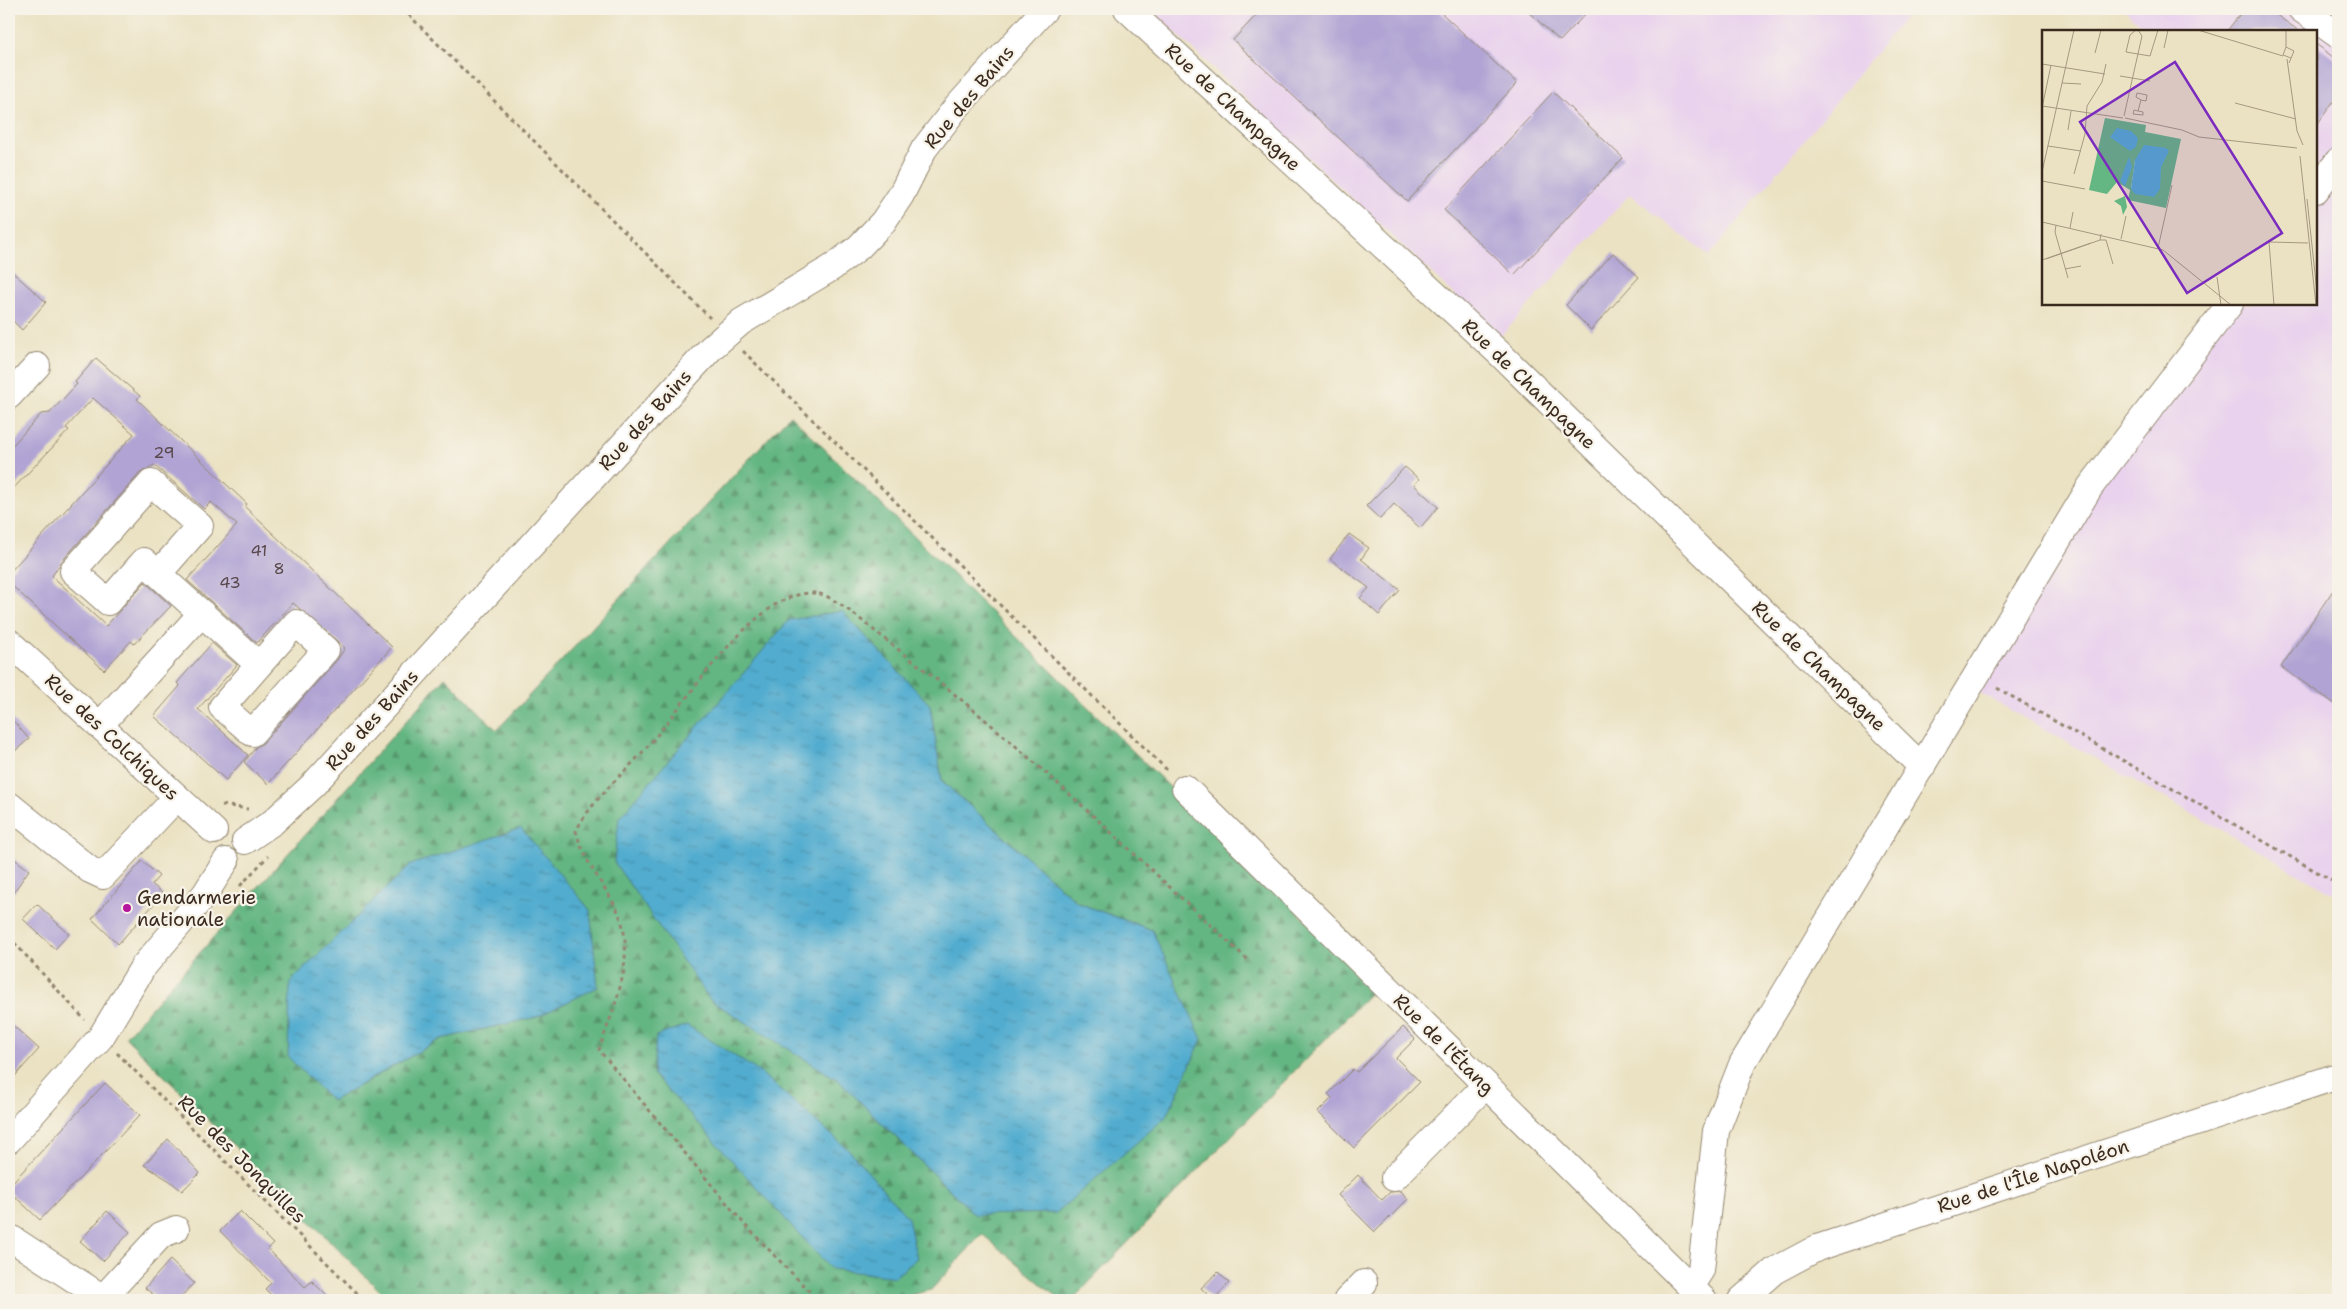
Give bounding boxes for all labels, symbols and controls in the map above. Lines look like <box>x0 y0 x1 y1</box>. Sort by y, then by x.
inset map <box>2042 30 2317 305</box>
street label: Rue de Champagne <box>1160 37 1306 177</box>
street label: Rue des Bains <box>918 40 1020 154</box>
street label: Rue de Champagne <box>1457 313 1601 455</box>
street label: Rue des Bains <box>593 364 697 476</box>
house number: 29 <box>153 442 175 463</box>
house number: 41 <box>250 540 268 561</box>
house number: 8 <box>273 558 285 579</box>
house number: 43 <box>219 572 241 593</box>
street label: Rue de Champagne <box>1747 595 1891 737</box>
street label: Rue des Bains <box>320 664 424 776</box>
street label: Rue des Colchiques <box>39 668 185 806</box>
place label: Gendarmerie nationale <box>137 885 256 932</box>
marker: Gendarmerie nationale <box>121 902 133 914</box>
street label: Rue de l'Étang <box>1388 987 1501 1100</box>
street label: Rue des Jonquilles <box>172 1089 312 1229</box>
street label: Rue de l'Île Napoléon <box>1934 1132 2132 1219</box>

